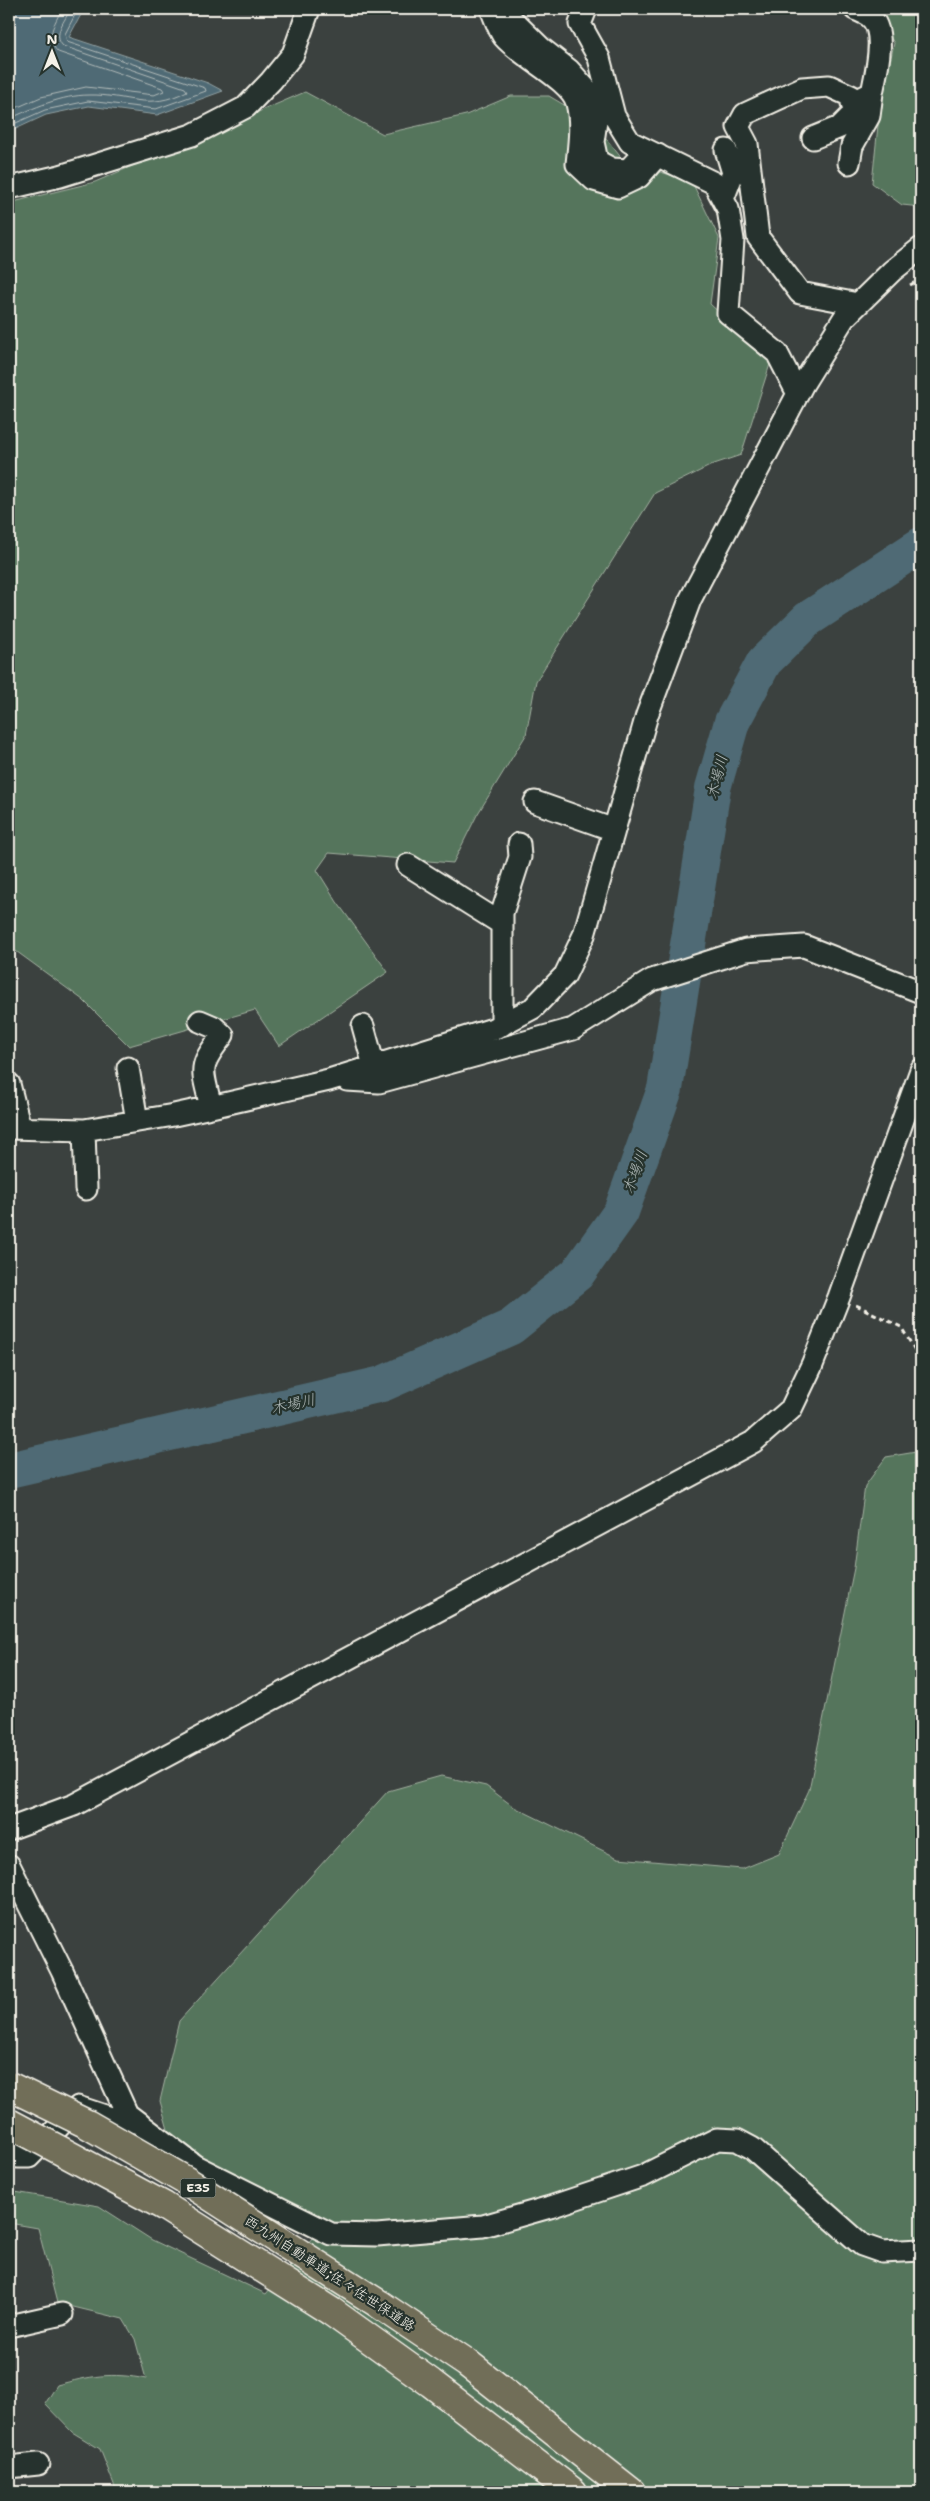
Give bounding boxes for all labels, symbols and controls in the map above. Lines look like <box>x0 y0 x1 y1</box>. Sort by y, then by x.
north arrow <box>28 28 78 78</box>
text: N <box>46 30 58 48</box>
water label: 木場川 <box>702 753 732 801</box>
water label: 木場川 <box>618 1147 652 1197</box>
water label: 木場川 <box>269 1389 317 1419</box>
road number: E35 <box>180 2178 216 2198</box>
street label: 西九州自動車道;佐々佐世保道路 <box>241 2211 419 2335</box>

